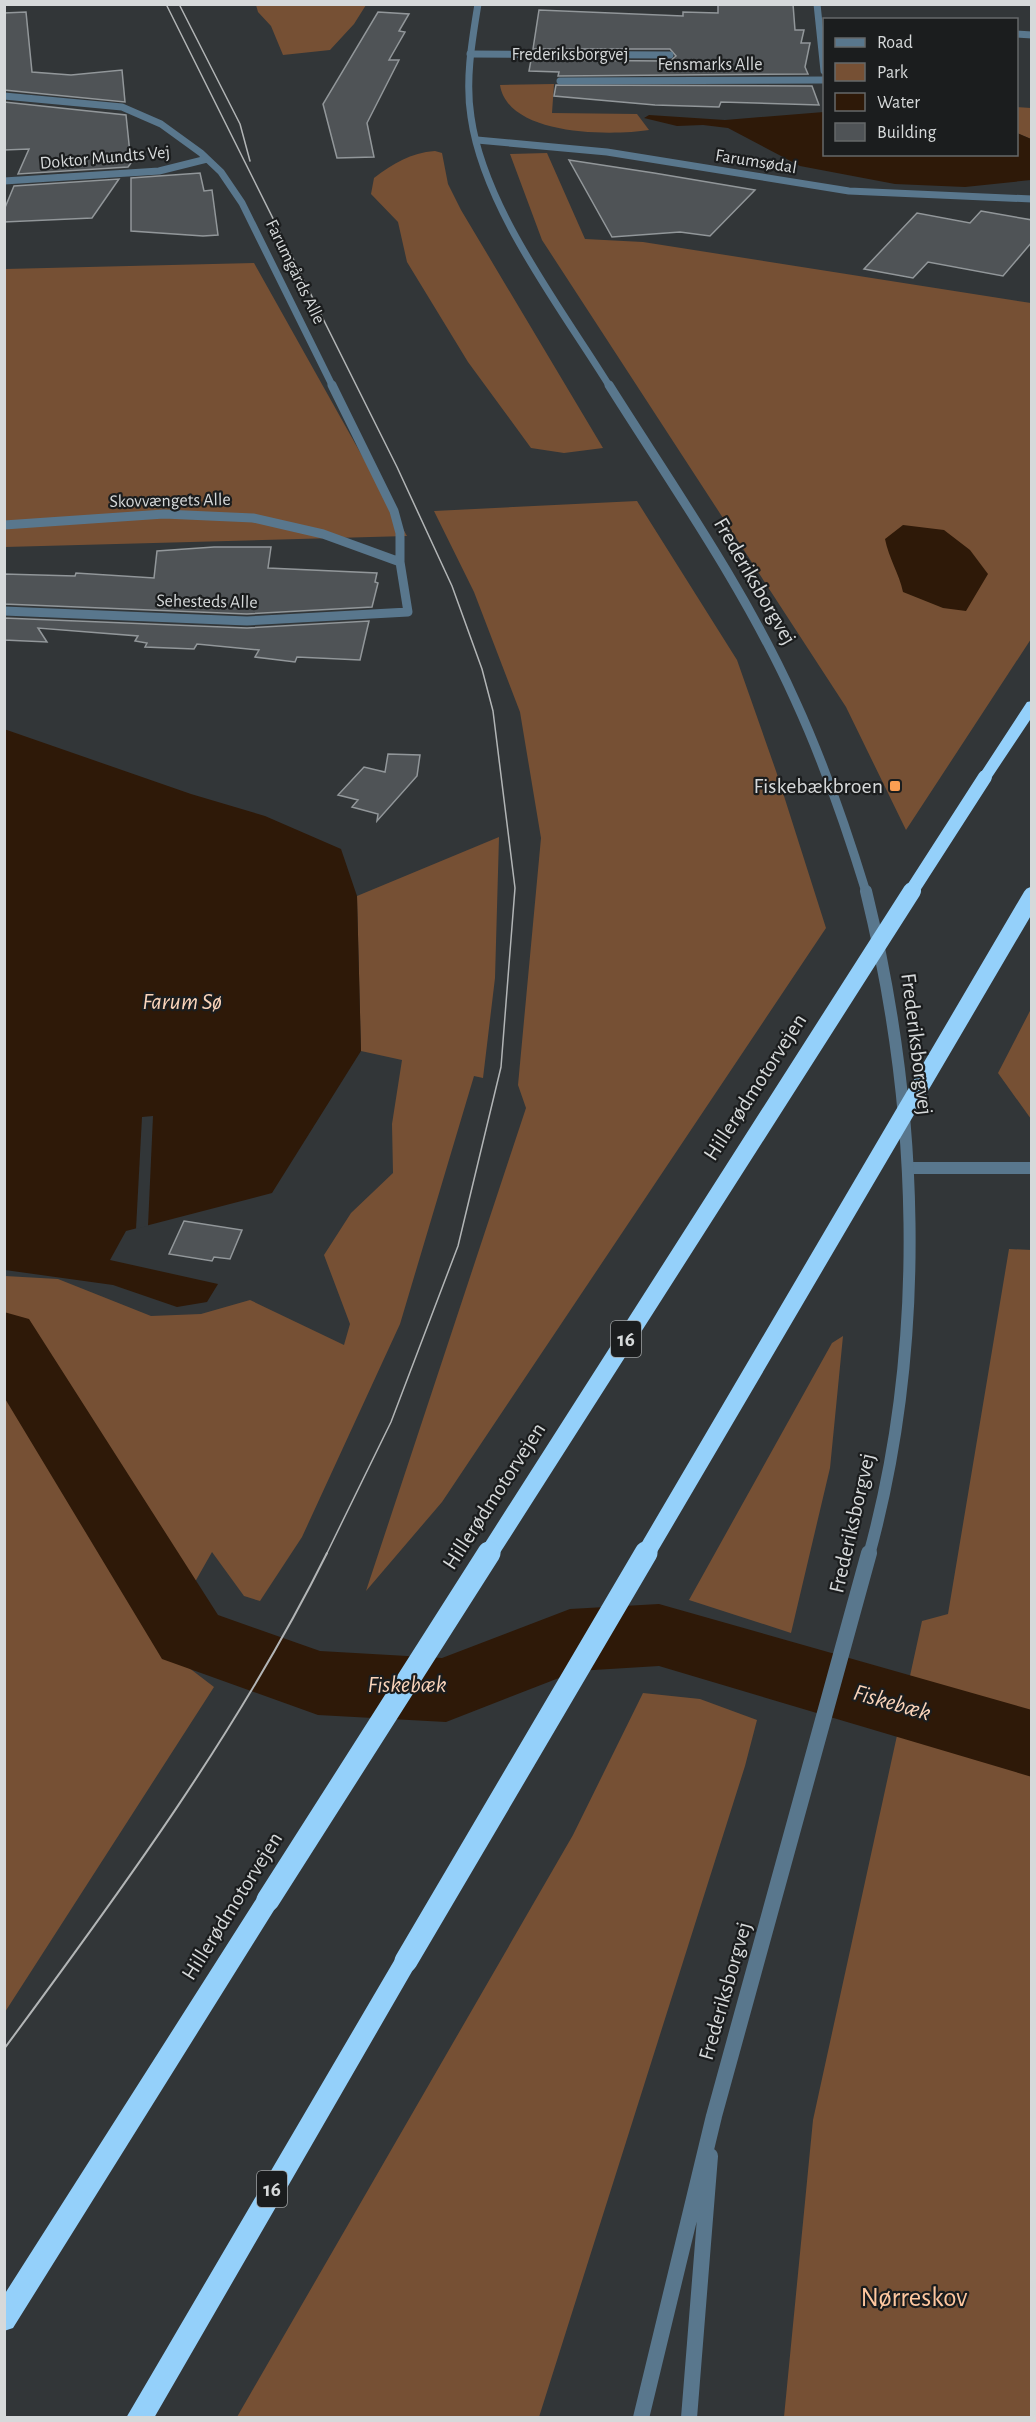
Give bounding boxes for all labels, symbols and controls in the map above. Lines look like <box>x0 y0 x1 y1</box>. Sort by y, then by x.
legend <box>823 18 1018 156</box>
text: Road <box>877 34 913 52</box>
street label: Frederiksborgvej <box>512 46 628 64</box>
street label: Fensmarks Alle <box>657 56 763 74</box>
text: Park <box>877 64 909 82</box>
text: Water <box>877 94 920 112</box>
text: Building <box>877 124 937 142</box>
street label: Doktor Mundts Vej <box>39 143 171 173</box>
street label: Farumsødal <box>714 147 798 177</box>
street label: Farumgårds Alle <box>262 217 328 327</box>
street label: Skovvængets Alle <box>109 491 231 511</box>
street label: Frederiksborgvej <box>710 514 800 648</box>
street label: Sehesteds Alle <box>156 592 258 612</box>
place label: Fiskebækbroen <box>753 775 883 797</box>
marker: Fiskebækbroen <box>888 779 902 793</box>
street label: Frederiksborgvej <box>897 972 937 1116</box>
water label: Farum Sø <box>142 990 222 1014</box>
street label: Hillerødmotorvejen <box>699 1010 811 1164</box>
road number: 16 <box>611 1321 641 1357</box>
street label: Hillerødmotorvejen <box>438 1419 550 1573</box>
street label: Frederiksborgvej <box>825 1451 879 1595</box>
water label: Fiskebæk <box>367 1673 447 1697</box>
water label: Fiskebæk <box>851 1681 933 1725</box>
street label: Hillerødmotorvejen <box>178 1828 286 1984</box>
street label: Frederiksborgvej <box>695 1919 755 2063</box>
road number: 16 <box>257 2171 287 2207</box>
park label: Nørreskov <box>861 2284 968 2311</box>

